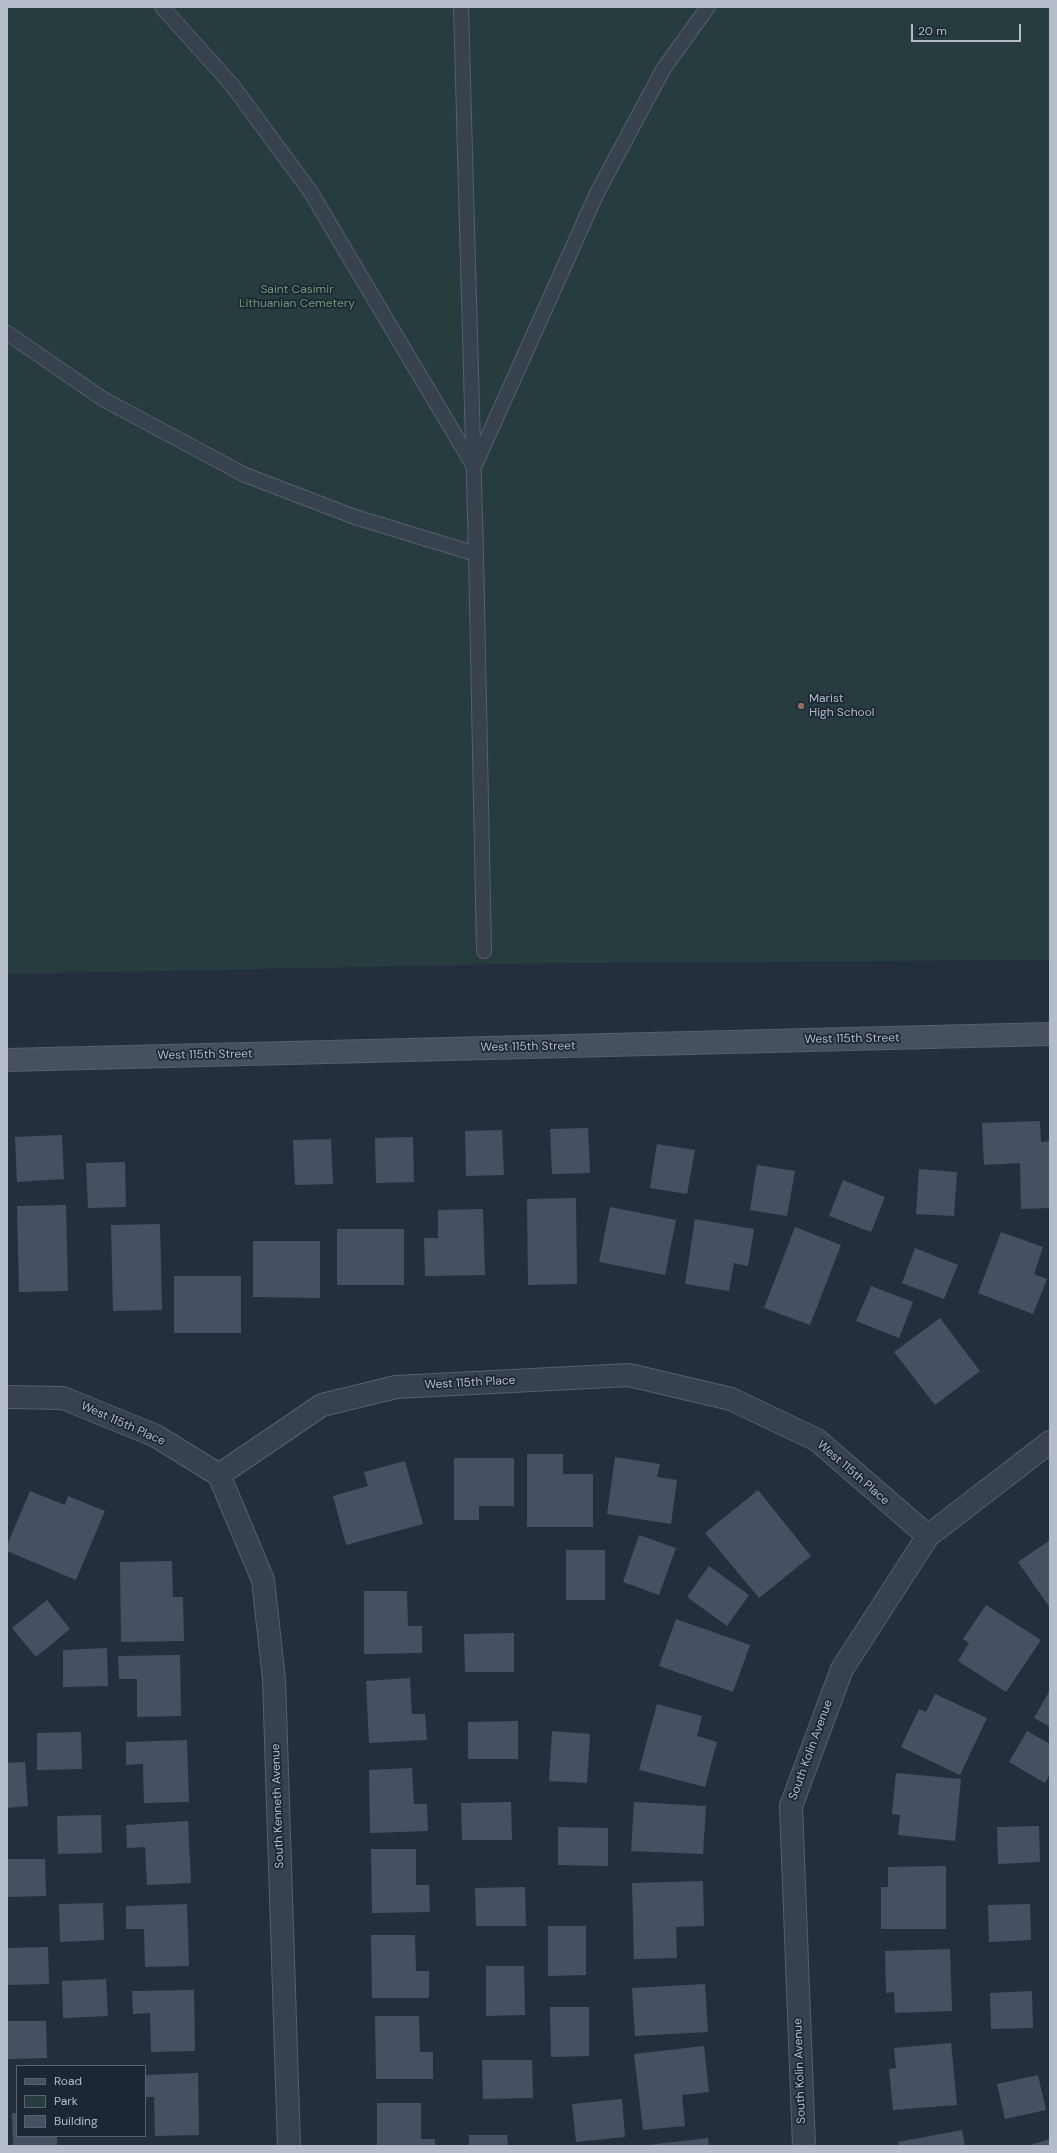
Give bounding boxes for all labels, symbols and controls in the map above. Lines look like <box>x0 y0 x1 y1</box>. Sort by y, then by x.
scale bar <box>913 16 1023 42</box>
text: 20 m <box>918 23 947 39</box>
park label: Saint Casimir Lithuanian Cemetery <box>239 283 355 311</box>
place label: Marist High School <box>809 692 874 720</box>
marker: Marist High School <box>796 701 806 711</box>
street label: West 115th Street <box>804 1031 900 1047</box>
street label: West 115th Street <box>480 1039 576 1055</box>
street label: West 115th Street <box>157 1047 253 1063</box>
street label: West 115th Place <box>424 1373 516 1393</box>
street label: West 115th Place <box>79 1399 167 1449</box>
street label: West 115th Place <box>814 1438 892 1508</box>
street label: South Kolin Avenue <box>786 1698 836 1802</box>
street label: South Kenneth Avenue <box>269 1743 287 1869</box>
street label: South Kolin Avenue <box>791 2018 809 2124</box>
legend <box>16 2065 146 2137</box>
text: Road <box>54 2073 82 2089</box>
text: Park <box>54 2093 78 2109</box>
text: Building <box>54 2113 98 2129</box>

